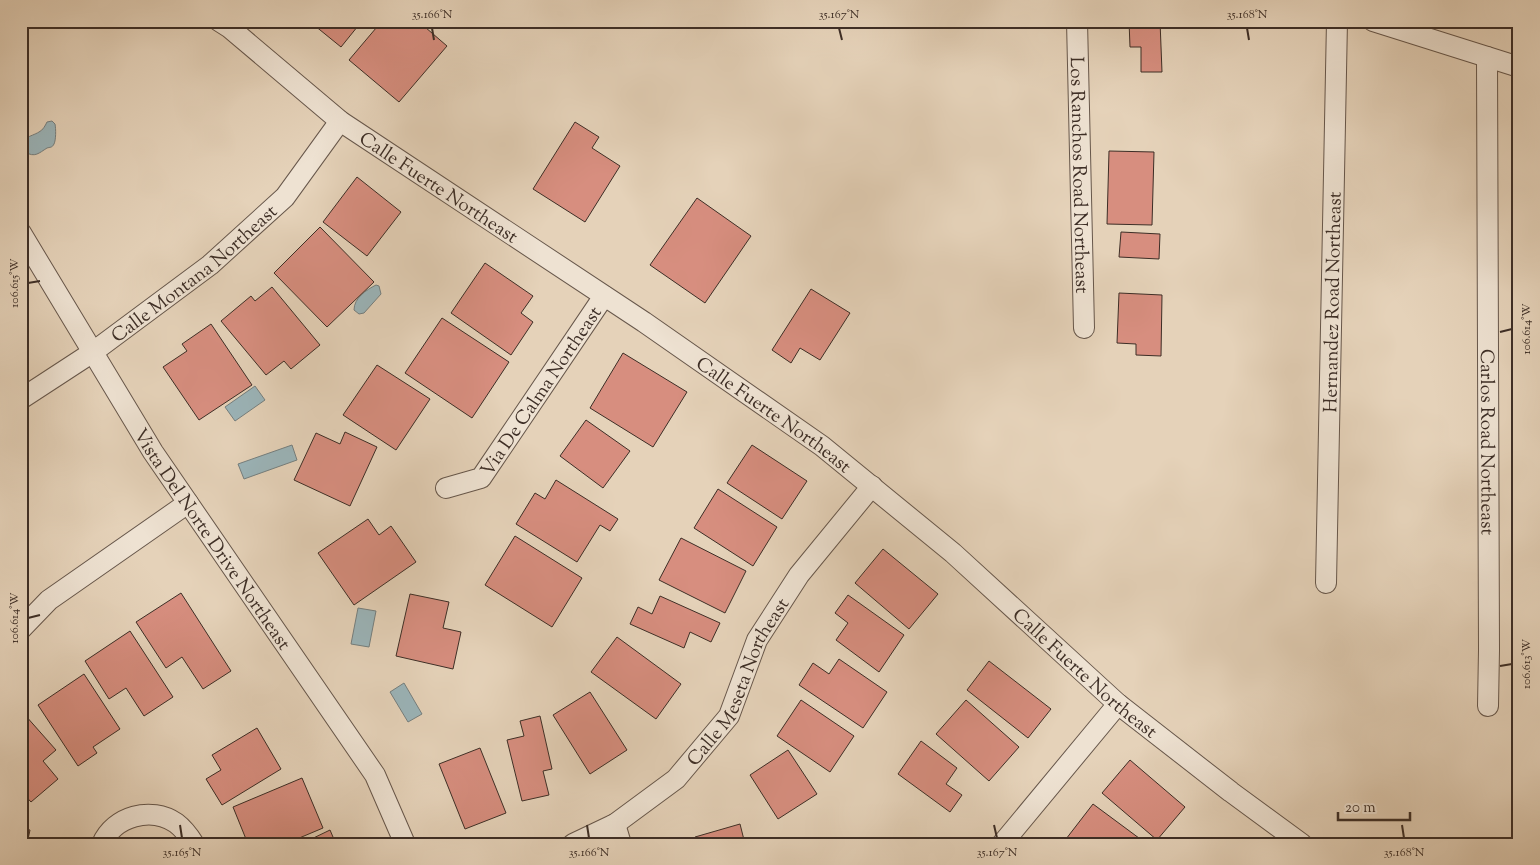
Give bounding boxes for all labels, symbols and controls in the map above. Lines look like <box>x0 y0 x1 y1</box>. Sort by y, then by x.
text: 35.166°N <box>412 6 453 24</box>
text: 35.167°N <box>819 6 860 24</box>
text: 35.168°N <box>1227 6 1268 24</box>
street label: Los Ranchos Road Northeast <box>1062 56 1094 294</box>
street label: Calle Fuerte Northeast <box>353 126 523 251</box>
street label: Hernandez Road Northeast <box>1318 191 1350 413</box>
street label: Calle Montana Northeast <box>106 199 284 350</box>
text: 106.615°W <box>6 258 24 308</box>
street label: Via De Calma Northeast <box>475 301 610 482</box>
text: 106.614°W <box>1518 303 1536 355</box>
street label: Carlos Road Northeast <box>1472 349 1500 536</box>
street label: Calle Fuerte Northeast <box>690 351 857 481</box>
street label: Vista Del Norte Drive Northeast <box>126 424 296 657</box>
text: 106.614°W <box>6 592 24 644</box>
street label: Calle Meseta Northeast <box>681 593 797 773</box>
street label: Calle Fuerte Northeast <box>1005 603 1163 746</box>
text: 106.613°W <box>1518 638 1536 689</box>
scale bar <box>1338 790 1410 822</box>
text: 20 m <box>1345 798 1376 819</box>
text: 35.165°N <box>163 844 202 862</box>
text: 35.166°N <box>569 844 610 862</box>
text: 35.167°N <box>977 844 1018 862</box>
text: 35.168°N <box>1384 844 1425 862</box>

